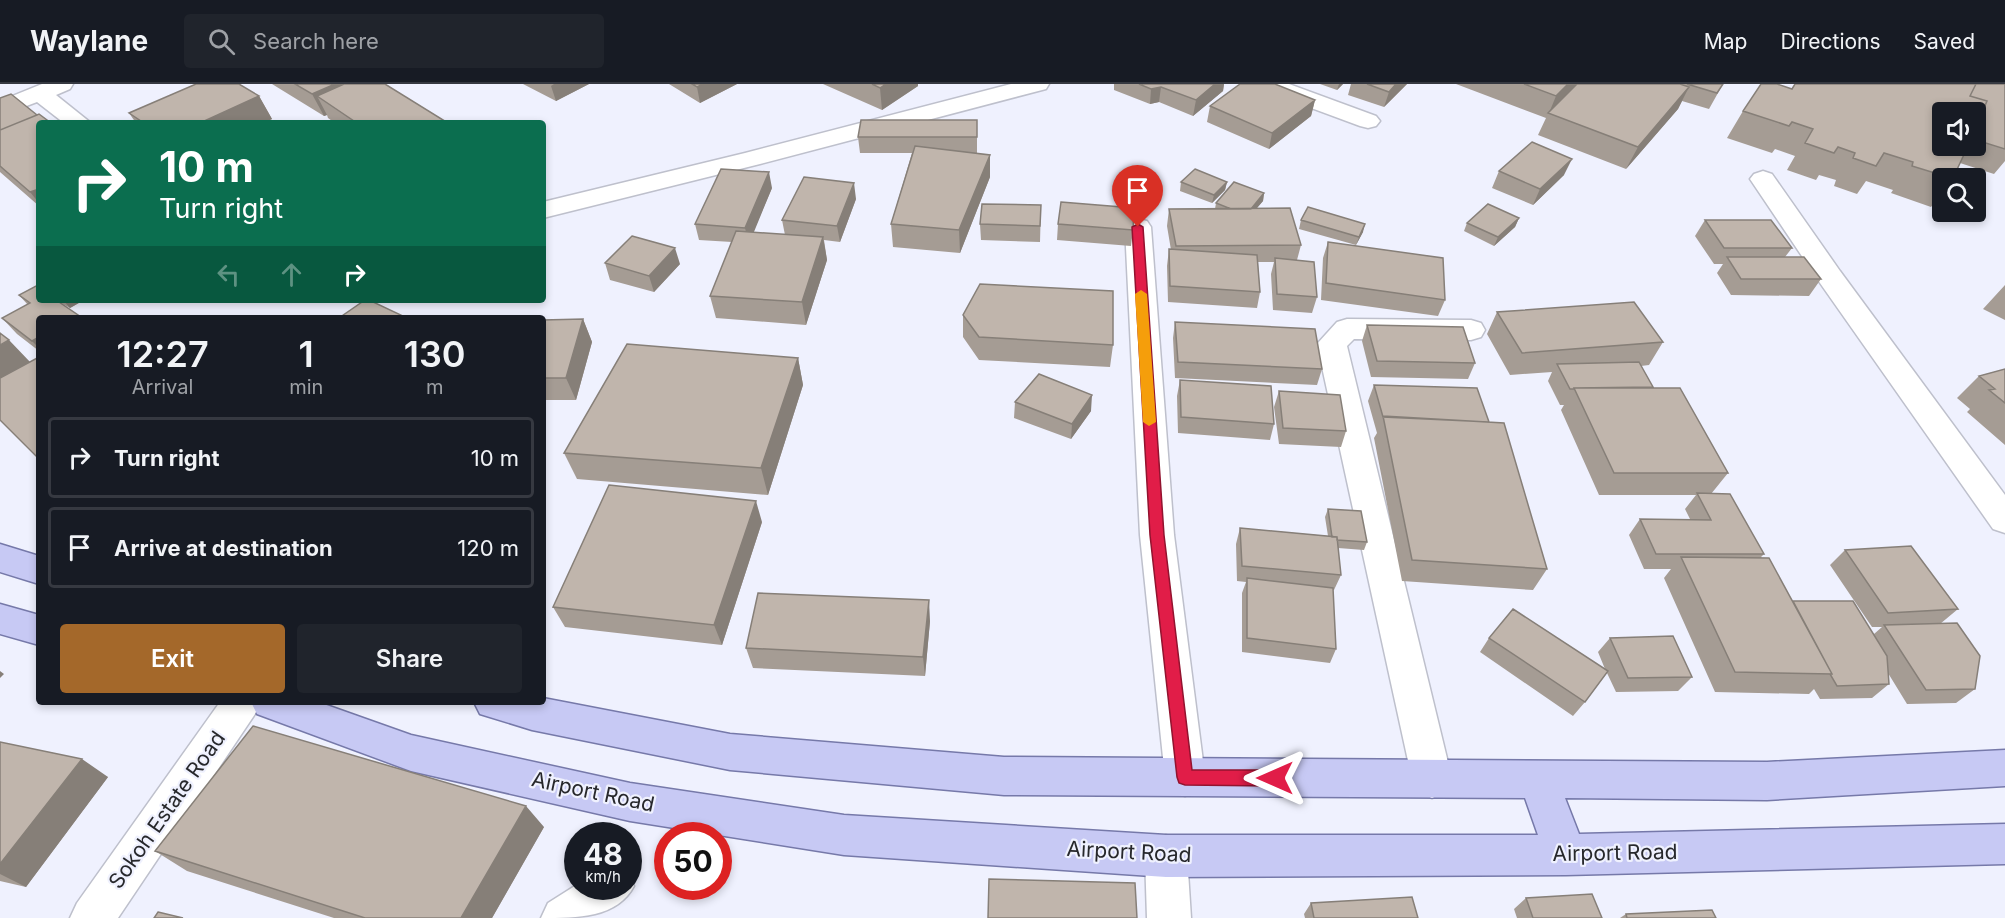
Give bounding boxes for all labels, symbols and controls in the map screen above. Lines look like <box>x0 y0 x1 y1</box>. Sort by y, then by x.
search box <box>184 14 604 68</box>
text: Waylane <box>30 24 148 58</box>
icon: search <box>205 25 238 58</box>
text: Search here <box>253 28 379 54</box>
text: Map <box>1704 29 1747 54</box>
text: Directions <box>1780 29 1881 54</box>
text: Saved <box>1914 29 1975 54</box>
map controls <box>1932 102 1986 222</box>
button: sound <box>1932 102 1986 156</box>
text: 10 m <box>159 141 254 192</box>
icon: right <box>60 144 138 222</box>
pin <box>1112 165 1163 227</box>
button: search <box>1932 168 1986 222</box>
icon: arrive <box>1121 174 1154 207</box>
text: Turn right <box>159 192 283 225</box>
icon: left <box>212 258 245 291</box>
icon: ahead <box>275 258 308 291</box>
icon: right <box>338 258 371 291</box>
text: 12:27 <box>116 332 209 376</box>
text: 1 <box>299 332 314 376</box>
text: 130 <box>404 332 466 376</box>
text: Arrival <box>132 375 193 399</box>
text: min <box>289 375 323 399</box>
text: m <box>426 375 443 399</box>
icon: right <box>63 441 96 474</box>
text: Turn right <box>114 445 220 471</box>
text: 10 m <box>471 445 519 471</box>
icon: arrive <box>63 531 96 564</box>
text: Arrive at destination <box>114 535 333 561</box>
text: 120 m <box>457 535 519 561</box>
button: Exit <box>60 624 285 693</box>
button: Share <box>297 624 522 693</box>
street label: Sokoh Estate Road <box>103 726 230 893</box>
position arrow <box>1243 746 1307 810</box>
street label: Airport Road <box>529 766 657 817</box>
speed limit sign: 50 <box>654 822 732 900</box>
text: 48 <box>583 836 623 872</box>
street label: Airport Road <box>1066 836 1192 867</box>
street label: Airport Road <box>1552 839 1678 866</box>
text: km/h <box>585 867 621 886</box>

